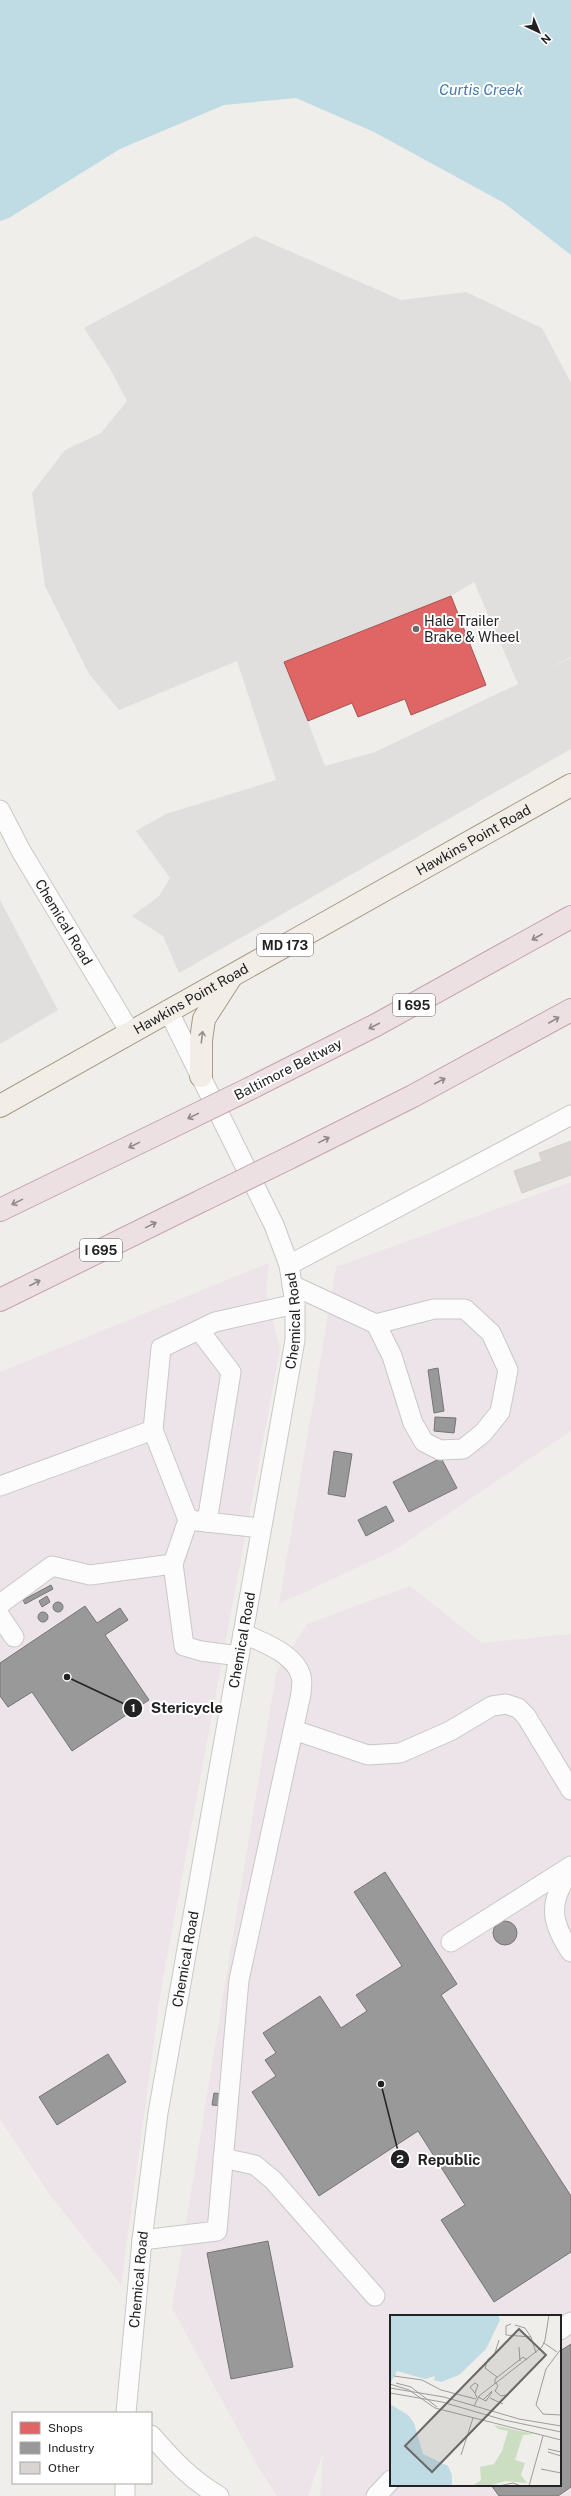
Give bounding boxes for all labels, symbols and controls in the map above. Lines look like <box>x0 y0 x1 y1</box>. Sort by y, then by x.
north arrow <box>519 12 559 52</box>
text: N <box>539 32 553 46</box>
water label: Curtis Creek <box>439 81 524 98</box>
place label: Hale Trailer Brake & Wheel <box>424 613 520 645</box>
marker: Hale Trailer Brake & Wheel <box>411 624 421 634</box>
street label: Hawkins Point Road <box>413 801 534 879</box>
street label: Chemical Road <box>32 876 96 968</box>
one-way arrow <box>531 933 543 941</box>
road number: MD 173 <box>257 934 313 956</box>
street label: Hawkins Point Road <box>131 960 251 1037</box>
road number: I 695 <box>393 994 435 1016</box>
one-way arrow <box>548 1015 560 1023</box>
one-way arrow <box>368 1023 380 1030</box>
one-way arrow <box>198 1031 205 1044</box>
street label: Baltimore Beltway <box>231 1035 345 1103</box>
one-way arrow <box>434 1077 446 1085</box>
one-way arrow <box>188 1113 200 1121</box>
one-way arrow <box>318 1136 330 1143</box>
one-way arrow <box>128 1142 140 1149</box>
one-way arrow <box>11 1199 23 1206</box>
one-way arrow <box>145 1221 157 1228</box>
road number: I 695 <box>80 1239 122 1261</box>
street label: Chemical Road <box>282 1271 303 1370</box>
one-way arrow <box>29 1279 41 1286</box>
street label: Chemical Road <box>225 1591 258 1689</box>
callout: Stericycle <box>123 1694 231 1721</box>
text: Stericycle <box>151 1699 223 1716</box>
text: 1 <box>130 1701 136 1715</box>
street label: Chemical Road <box>169 1910 202 2008</box>
callout: Republic <box>390 2146 489 2173</box>
text: Republic <box>417 2151 481 2168</box>
text: 2 <box>396 2152 404 2166</box>
street label: Chemical Road <box>126 2230 151 2329</box>
inset map <box>390 2315 561 2486</box>
legend <box>12 2412 152 2484</box>
text: Shops <box>48 2421 83 2435</box>
text: Industry <box>48 2441 95 2455</box>
text: Other <box>48 2461 80 2475</box>

